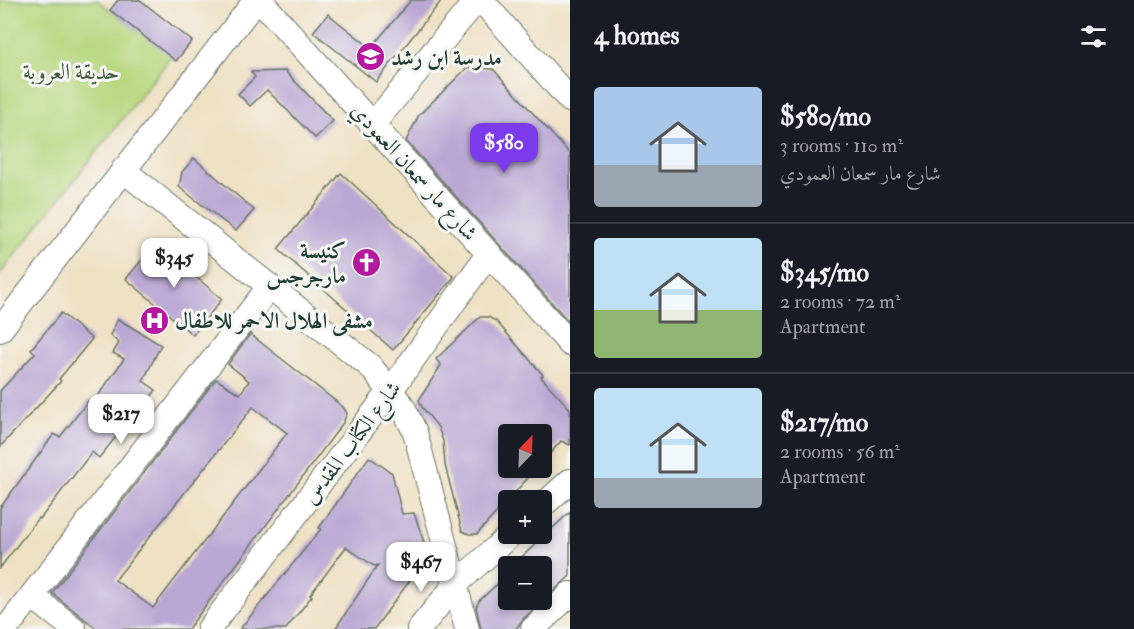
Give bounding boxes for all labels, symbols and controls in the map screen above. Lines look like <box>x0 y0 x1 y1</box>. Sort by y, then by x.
text: 4 homes <box>594 20 680 52</box>
icon: filters <box>1077 20 1110 53</box>
school or university icon: مدرسة ابن رشد <box>354 41 386 73</box>
place label: مدرسة ابن رشد <box>391 44 502 72</box>
park label: حديقة العروبة <box>23 58 119 86</box>
street label: شارع مار سمعان العمودي <box>342 97 484 249</box>
text: $580/mo <box>780 101 871 133</box>
icon: home <box>642 111 714 183</box>
pin: $580 <box>468 123 540 174</box>
text: $580 <box>484 130 524 155</box>
text: 3 rooms · 110 m² <box>780 133 903 158</box>
text: شارع مار سمعان العمودي <box>780 161 941 186</box>
place label: كنيسة مارجرجس <box>266 237 346 290</box>
pin: $345 <box>138 238 210 289</box>
text: $345 <box>155 245 193 270</box>
church icon: كنيسة مارجرجس <box>351 247 383 279</box>
text: $345/mo <box>780 257 869 289</box>
icon: home <box>642 262 714 334</box>
text: 2 rooms · 72 m² <box>780 289 900 314</box>
hospital icon: مشفى الهلال الاحمر للاطفال <box>138 304 170 336</box>
place label: مشفى الهلال الاحمر للاطفال <box>175 307 373 337</box>
text: Apartment <box>780 314 865 339</box>
street label: شارع الكتاب المقدس <box>296 375 411 512</box>
pin: $217 <box>85 394 157 445</box>
text: $217 <box>102 401 140 426</box>
text: $217/mo <box>780 407 868 439</box>
icon: home <box>642 412 714 484</box>
north arrow <box>498 424 552 478</box>
map controls <box>498 424 552 610</box>
text: 2 rooms · 56 m² <box>780 439 900 464</box>
text: Apartment <box>780 464 865 489</box>
button: + <box>498 490 552 544</box>
pin: $467 <box>385 542 457 593</box>
text: $467 <box>400 549 442 574</box>
button: − <box>498 556 552 610</box>

